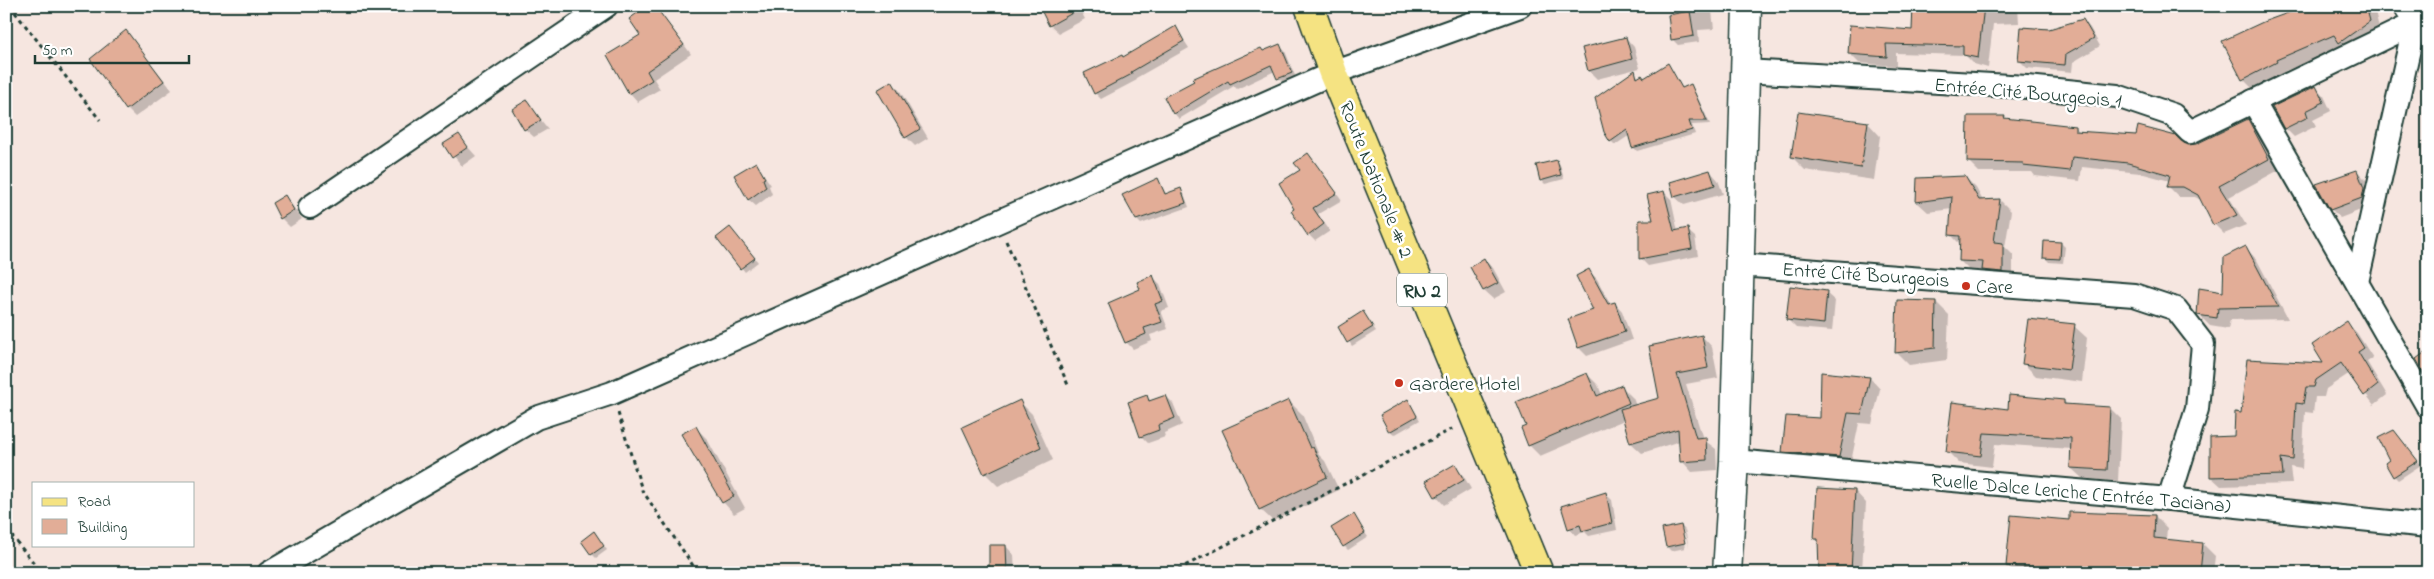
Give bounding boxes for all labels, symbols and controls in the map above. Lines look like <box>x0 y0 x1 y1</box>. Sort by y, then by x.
scale bar <box>35 32 189 64</box>
text: 50 m <box>42 40 73 62</box>
street label: Entrée Cité Bourgeois 1 <box>1933 72 2123 118</box>
street label: Route Nationale # 2 <box>1330 97 1419 263</box>
street label: Entré Cité Bourgeois <box>1781 256 1950 298</box>
road number: RN 2 <box>1397 274 1447 306</box>
place label: Care <box>1976 274 2013 303</box>
marker: Care <box>1960 280 1972 292</box>
place label: Gardere Hotel <box>1409 371 1520 400</box>
marker: Gardere Hotel <box>1393 377 1405 389</box>
street label: Ruelle Dalce Leriche (Entrée Taciana) <box>1930 467 2232 522</box>
legend <box>32 482 195 546</box>
text: Road <box>78 491 111 513</box>
text: Building <box>77 517 127 540</box>

